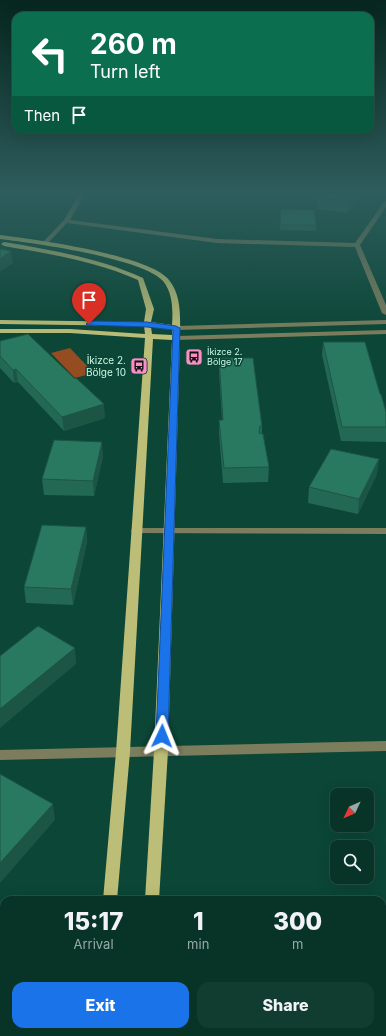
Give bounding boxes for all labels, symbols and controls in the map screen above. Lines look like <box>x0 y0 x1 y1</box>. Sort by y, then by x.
text: 260 m <box>90 27 177 61</box>
icon: left <box>24 28 76 80</box>
text: Turn left <box>90 61 160 82</box>
icon: arrive <box>68 104 90 126</box>
text: Then <box>24 106 60 125</box>
pin <box>72 283 106 324</box>
icon: arrive <box>78 289 100 311</box>
place label: İkizce 2. Bölge 17 <box>207 346 243 367</box>
bus stop icon: İkizce 2. Bölge 17 <box>184 347 204 367</box>
place label: İkizce 2. Bölge 10 <box>86 353 126 378</box>
bus stop icon: İkizce 2. Bölge 10 <box>129 356 149 376</box>
position arrow <box>141 715 183 757</box>
north arrow <box>330 788 374 832</box>
map controls <box>330 788 374 884</box>
button: search <box>330 840 374 884</box>
text: 15:17 <box>64 907 123 936</box>
text: 1 <box>193 907 204 936</box>
text: 300 <box>273 907 322 936</box>
text: Arrival <box>74 936 114 952</box>
text: min <box>187 936 209 952</box>
text: m <box>292 936 303 952</box>
button: Exit <box>12 982 189 1028</box>
button: Share <box>197 982 374 1028</box>

